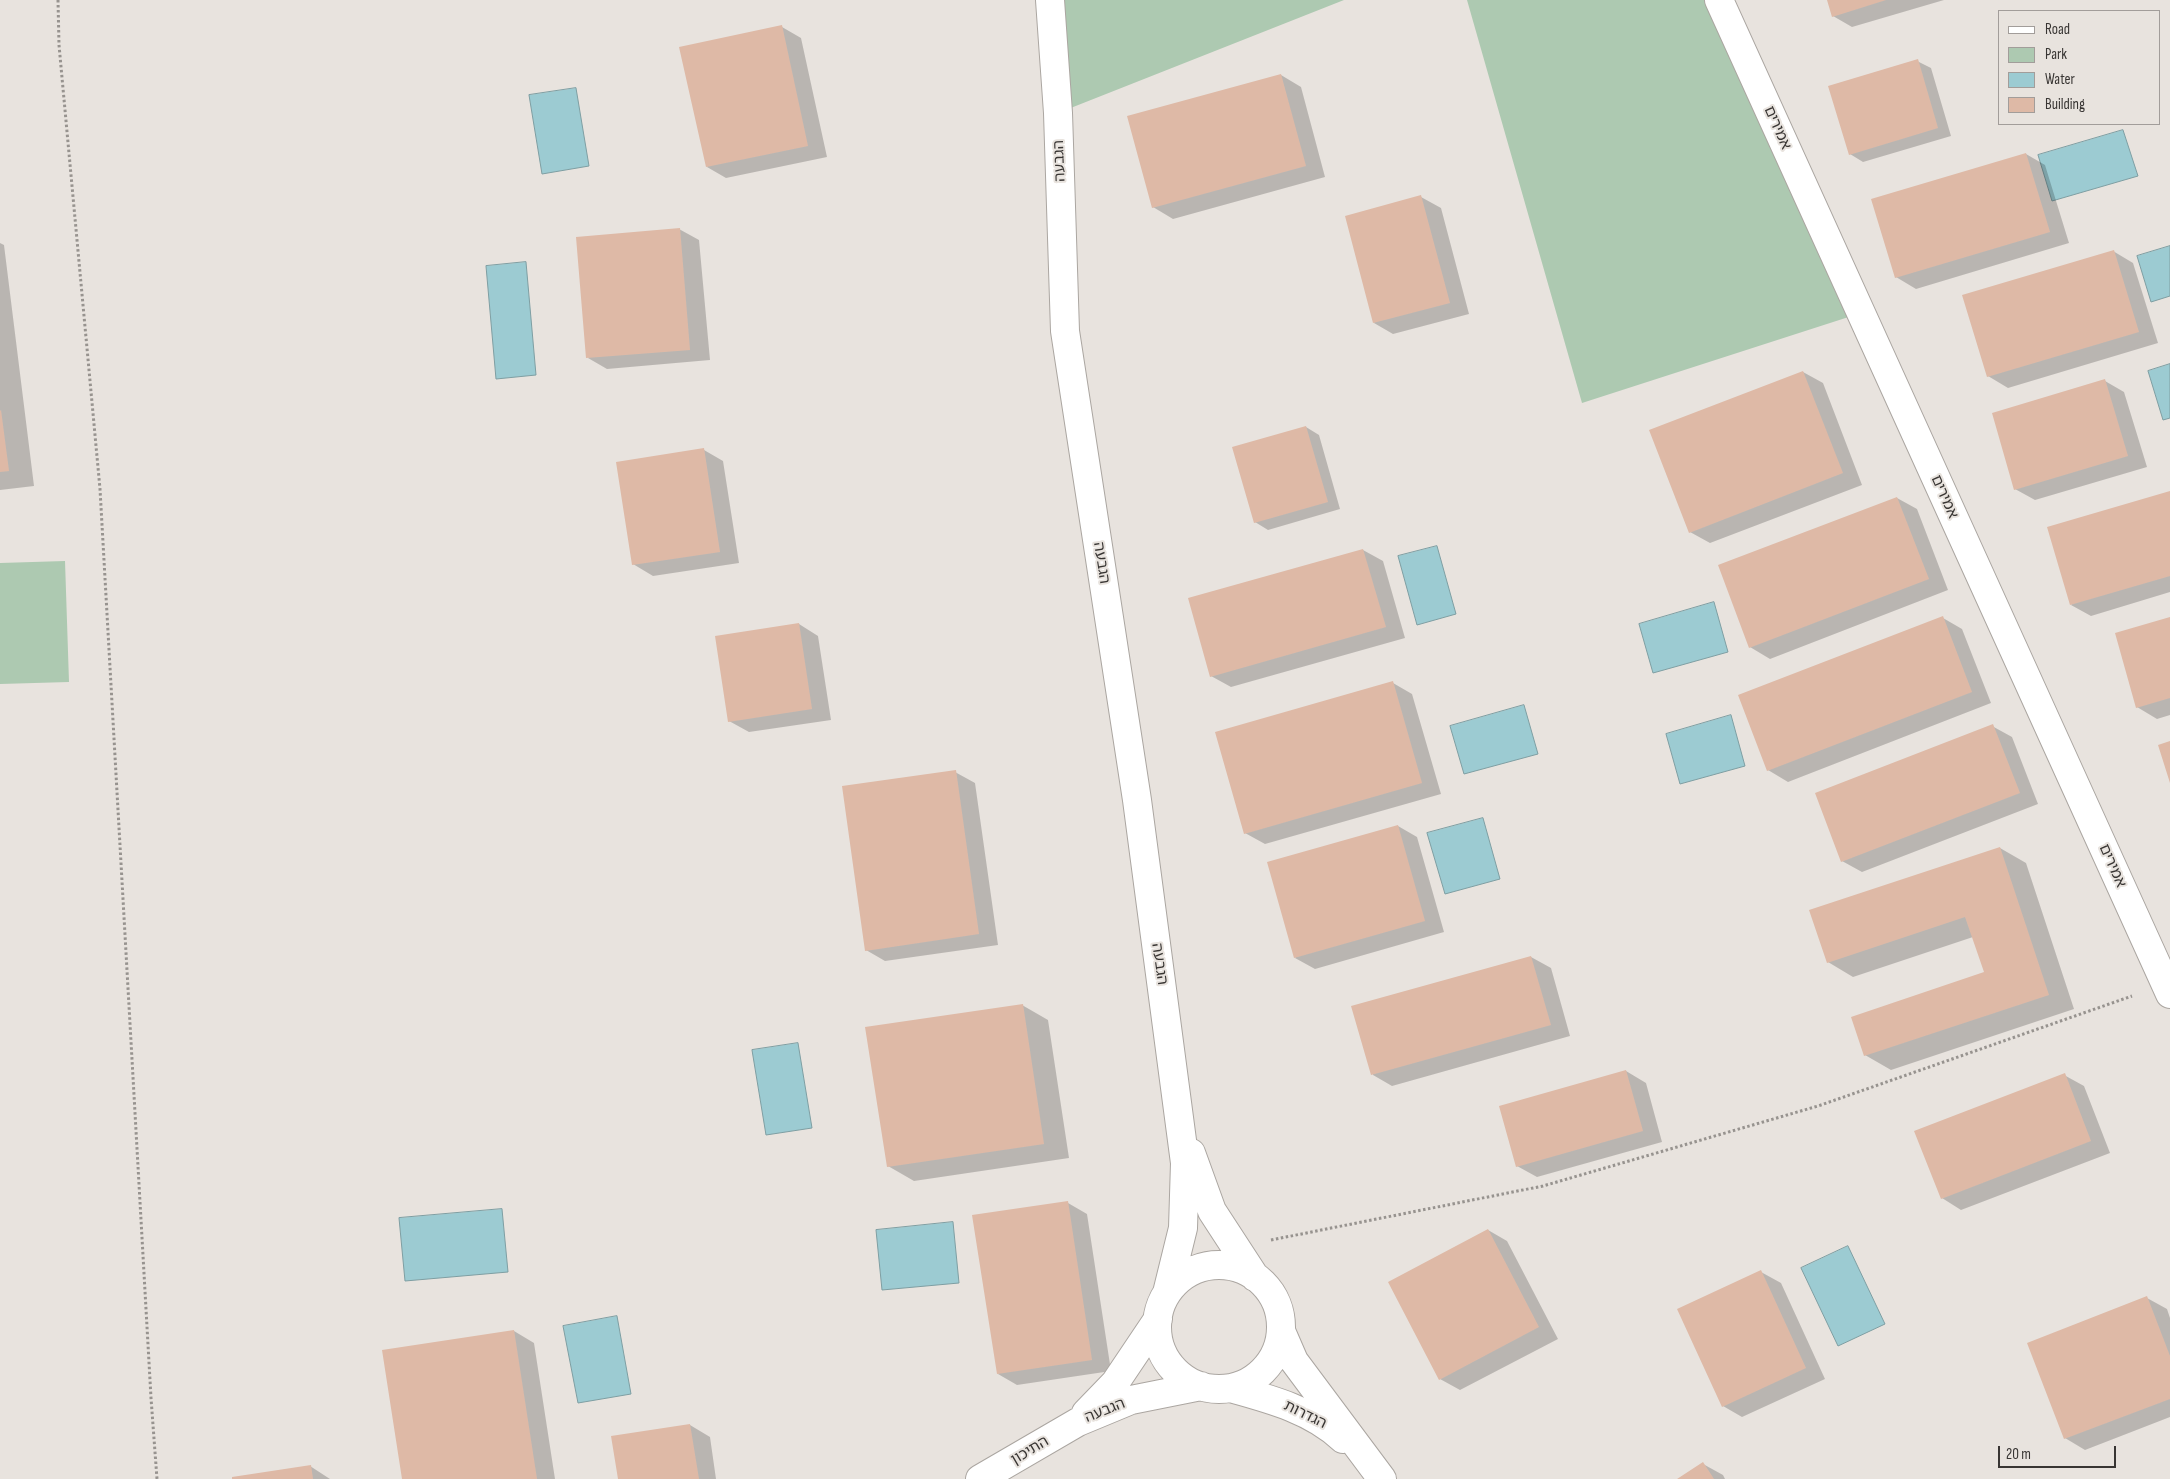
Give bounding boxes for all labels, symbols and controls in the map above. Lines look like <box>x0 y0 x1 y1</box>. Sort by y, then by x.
legend <box>1998 10 2160 125</box>
text: Road <box>2045 20 2070 39</box>
text: Park <box>2045 45 2067 64</box>
text: Water <box>2045 70 2075 89</box>
text: Building <box>2045 95 2085 114</box>
street label: אמירים <box>1760 104 1794 152</box>
street label: הגבעה <box>1050 140 1070 182</box>
street label: אמירים <box>1927 473 1961 521</box>
street label: הגבעה <box>1089 541 1113 585</box>
street label: אמירים <box>2095 842 2129 890</box>
street label: הגבעה <box>1147 942 1171 986</box>
street label: הגבעה <box>1082 1395 1128 1427</box>
street label: הגדרות <box>1281 1397 1329 1433</box>
street label: התיכון <box>1008 1433 1052 1469</box>
scale bar <box>2000 1436 2118 1468</box>
text: 20 m <box>2006 1445 2031 1464</box>

